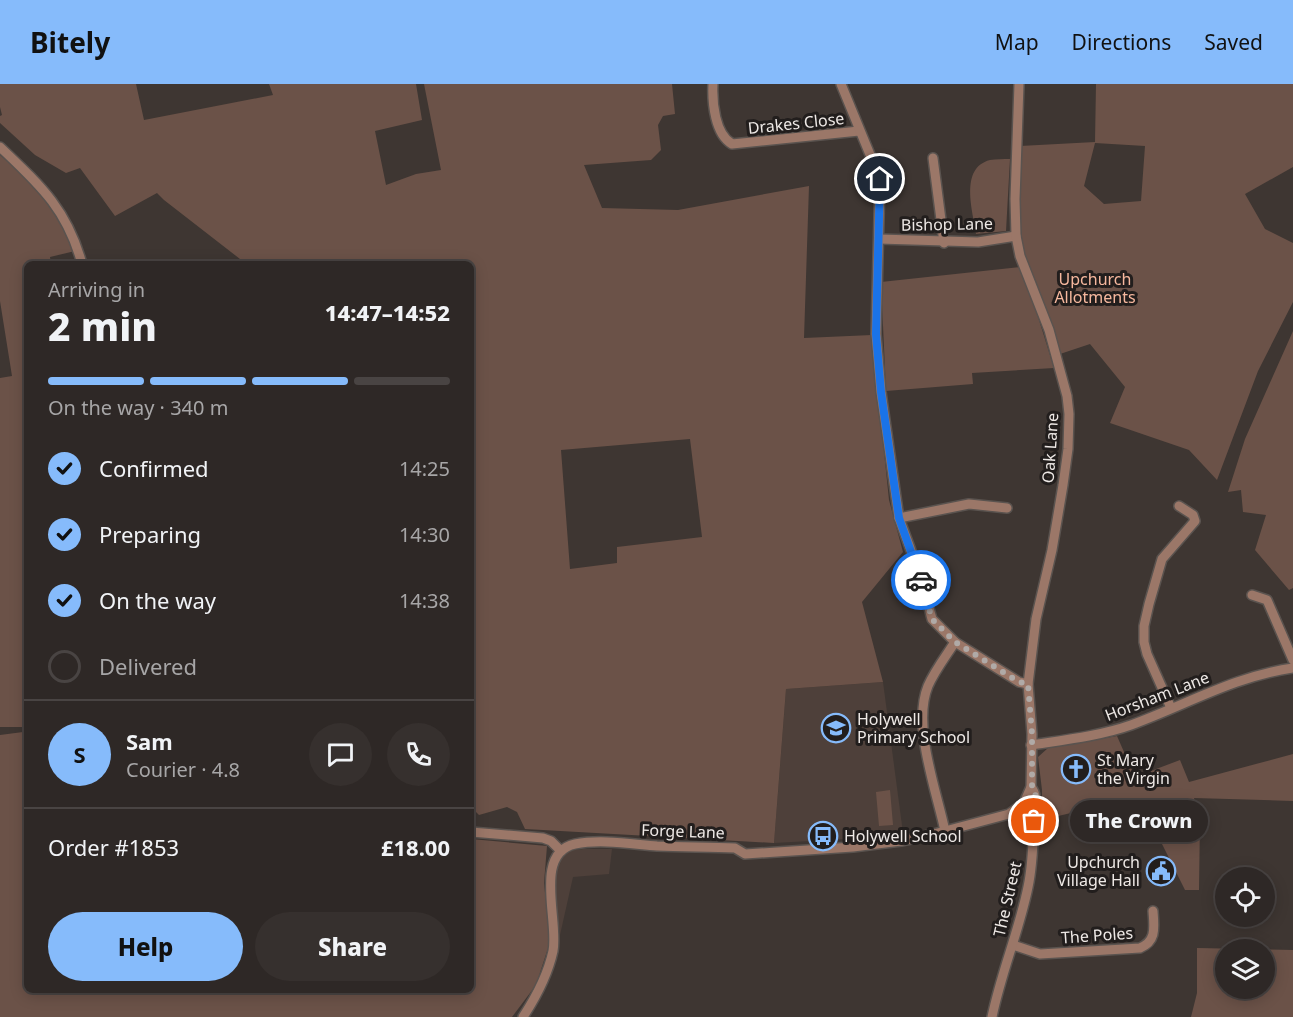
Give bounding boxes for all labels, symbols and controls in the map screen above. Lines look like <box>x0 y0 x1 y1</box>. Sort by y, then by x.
text: Bitely <box>30 23 110 61</box>
text: Map <box>995 28 1039 56</box>
text: Directions <box>1072 28 1171 56</box>
text: Saved <box>1204 28 1263 56</box>
street label: Drakes Close <box>747 107 845 139</box>
pin <box>854 153 905 204</box>
icon: home <box>863 162 896 195</box>
street label: Bishop Lane <box>901 212 993 236</box>
park label: Upchurch Allotments <box>1054 268 1136 308</box>
text: Arriving in <box>48 276 145 303</box>
text: 14:47–14:52 <box>325 297 450 327</box>
text: 2 min <box>48 299 157 352</box>
text: On the way · 340 m <box>48 394 228 421</box>
street label: Oak Lane <box>1037 412 1063 484</box>
icon: check <box>48 452 81 485</box>
text: Confirmed <box>99 453 209 483</box>
text: 14:25 <box>399 455 450 482</box>
icon: check <box>48 518 81 551</box>
text: Preparing <box>99 519 201 549</box>
text: 14:30 <box>399 521 450 548</box>
courier <box>891 550 951 610</box>
icon: car <box>905 564 938 597</box>
icon: check <box>48 584 81 617</box>
text: On the way <box>99 585 216 615</box>
text: 14:38 <box>399 587 450 614</box>
text: Delivered <box>99 651 197 681</box>
street label: Horsham Lane <box>1102 666 1212 726</box>
place label: Holywell Primary School <box>857 708 970 748</box>
school or university icon: Holywell Primary School <box>820 712 852 744</box>
button: chat <box>309 723 372 786</box>
button: phone <box>387 723 450 786</box>
text: Sam <box>126 726 173 756</box>
text: S <box>73 739 86 769</box>
place label: St Mary the Virgin <box>1097 749 1170 789</box>
church icon: St Mary the Virgin <box>1060 753 1092 785</box>
text: Courier · 4.8 <box>126 756 240 783</box>
pin <box>1008 795 1059 846</box>
callout: The Crown <box>1070 800 1208 842</box>
icon: bag <box>1017 804 1050 837</box>
text: The Crown <box>1086 807 1192 834</box>
street label: Forge Lane <box>641 819 725 843</box>
bus stop icon: Holywell School <box>807 820 839 852</box>
place label: Holywell School <box>844 825 962 847</box>
text: Order #1853 <box>48 832 179 862</box>
text: £18.00 <box>381 832 450 862</box>
place label: Upchurch Village Hall <box>1057 851 1140 891</box>
public building icon: Upchurch Village Hall <box>1145 855 1177 887</box>
street label: The Street <box>988 859 1026 939</box>
map controls <box>1215 867 1275 999</box>
button: locate <box>1215 867 1275 927</box>
button: Help <box>48 912 243 981</box>
button: Share <box>255 912 450 981</box>
street label: The Poles <box>1060 922 1134 948</box>
button: layers <box>1215 939 1275 999</box>

